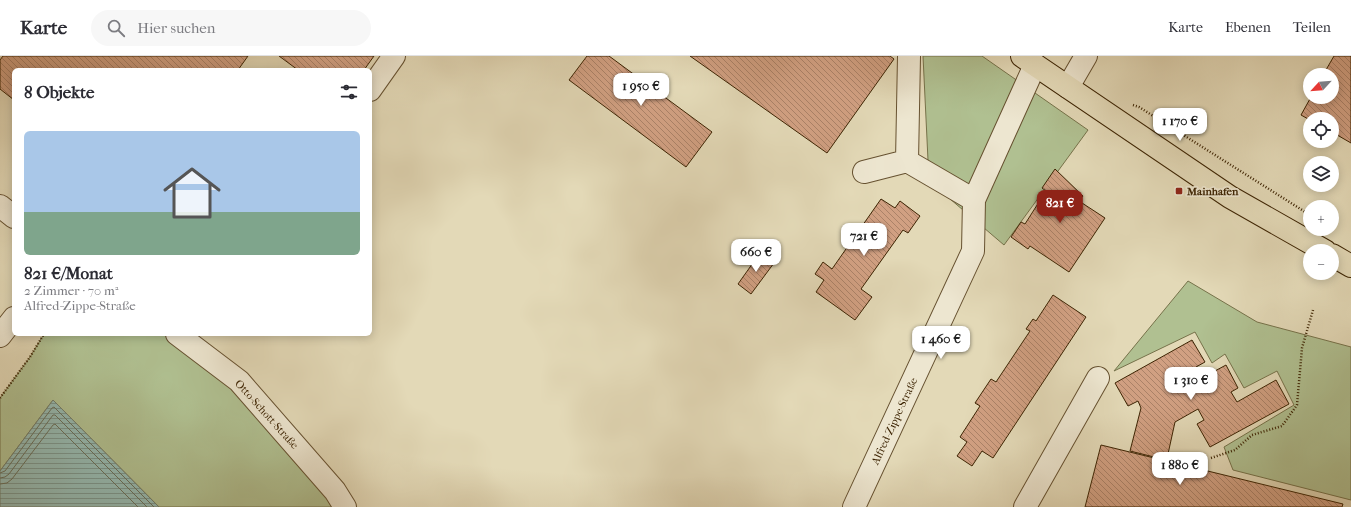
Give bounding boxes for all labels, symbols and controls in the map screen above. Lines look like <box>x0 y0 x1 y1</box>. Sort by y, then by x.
search box <box>91 10 371 46</box>
text: Karte <box>20 17 67 39</box>
icon: search <box>105 17 127 39</box>
text: Hier suchen <box>137 19 215 37</box>
text: Karte <box>1168 19 1203 36</box>
text: Ebenen <box>1225 19 1271 36</box>
text: Teilen <box>1293 19 1331 36</box>
north arrow <box>1303 68 1339 104</box>
map controls <box>1303 68 1339 280</box>
pin: 1 950 € <box>604 73 678 107</box>
text: 1 950 € <box>622 78 660 93</box>
icon: filters <box>338 81 360 103</box>
text: 8 Objekte <box>24 82 94 102</box>
pin: 1 170 € <box>1143 108 1217 142</box>
button: locate <box>1303 112 1339 148</box>
text: 1 170 € <box>1162 113 1198 128</box>
button: layers <box>1303 156 1339 192</box>
icon: home <box>156 157 228 229</box>
place label: Mainhafen <box>1186 185 1239 198</box>
marker: Mainhafen <box>1174 186 1184 196</box>
pin: 821 € <box>1032 190 1088 224</box>
text: 821 € <box>1046 195 1074 210</box>
button: + <box>1303 200 1339 236</box>
pin: 721 € <box>836 223 892 257</box>
text: 721 € <box>850 228 878 243</box>
pin: 660 € <box>728 239 784 273</box>
text: 660 € <box>740 244 772 259</box>
button: − <box>1303 244 1339 280</box>
text: 821 €/Monat <box>24 263 113 283</box>
text: 2 Zimmer · 70 m² <box>24 283 119 298</box>
text: Alfred-Zippe-Straße <box>24 298 136 313</box>
pin: 1 460 € <box>904 326 978 360</box>
text: 1 460 € <box>921 331 961 346</box>
pin: 1 310 € <box>1154 367 1228 401</box>
text: 1 310 € <box>1173 372 1209 387</box>
street label: Alfred-Zippe-Straße <box>868 375 921 468</box>
street label: Otto-Schott-Straße <box>232 377 302 452</box>
pin: 1 880 € <box>1143 452 1217 486</box>
text: 1 880 € <box>1161 457 1199 472</box>

